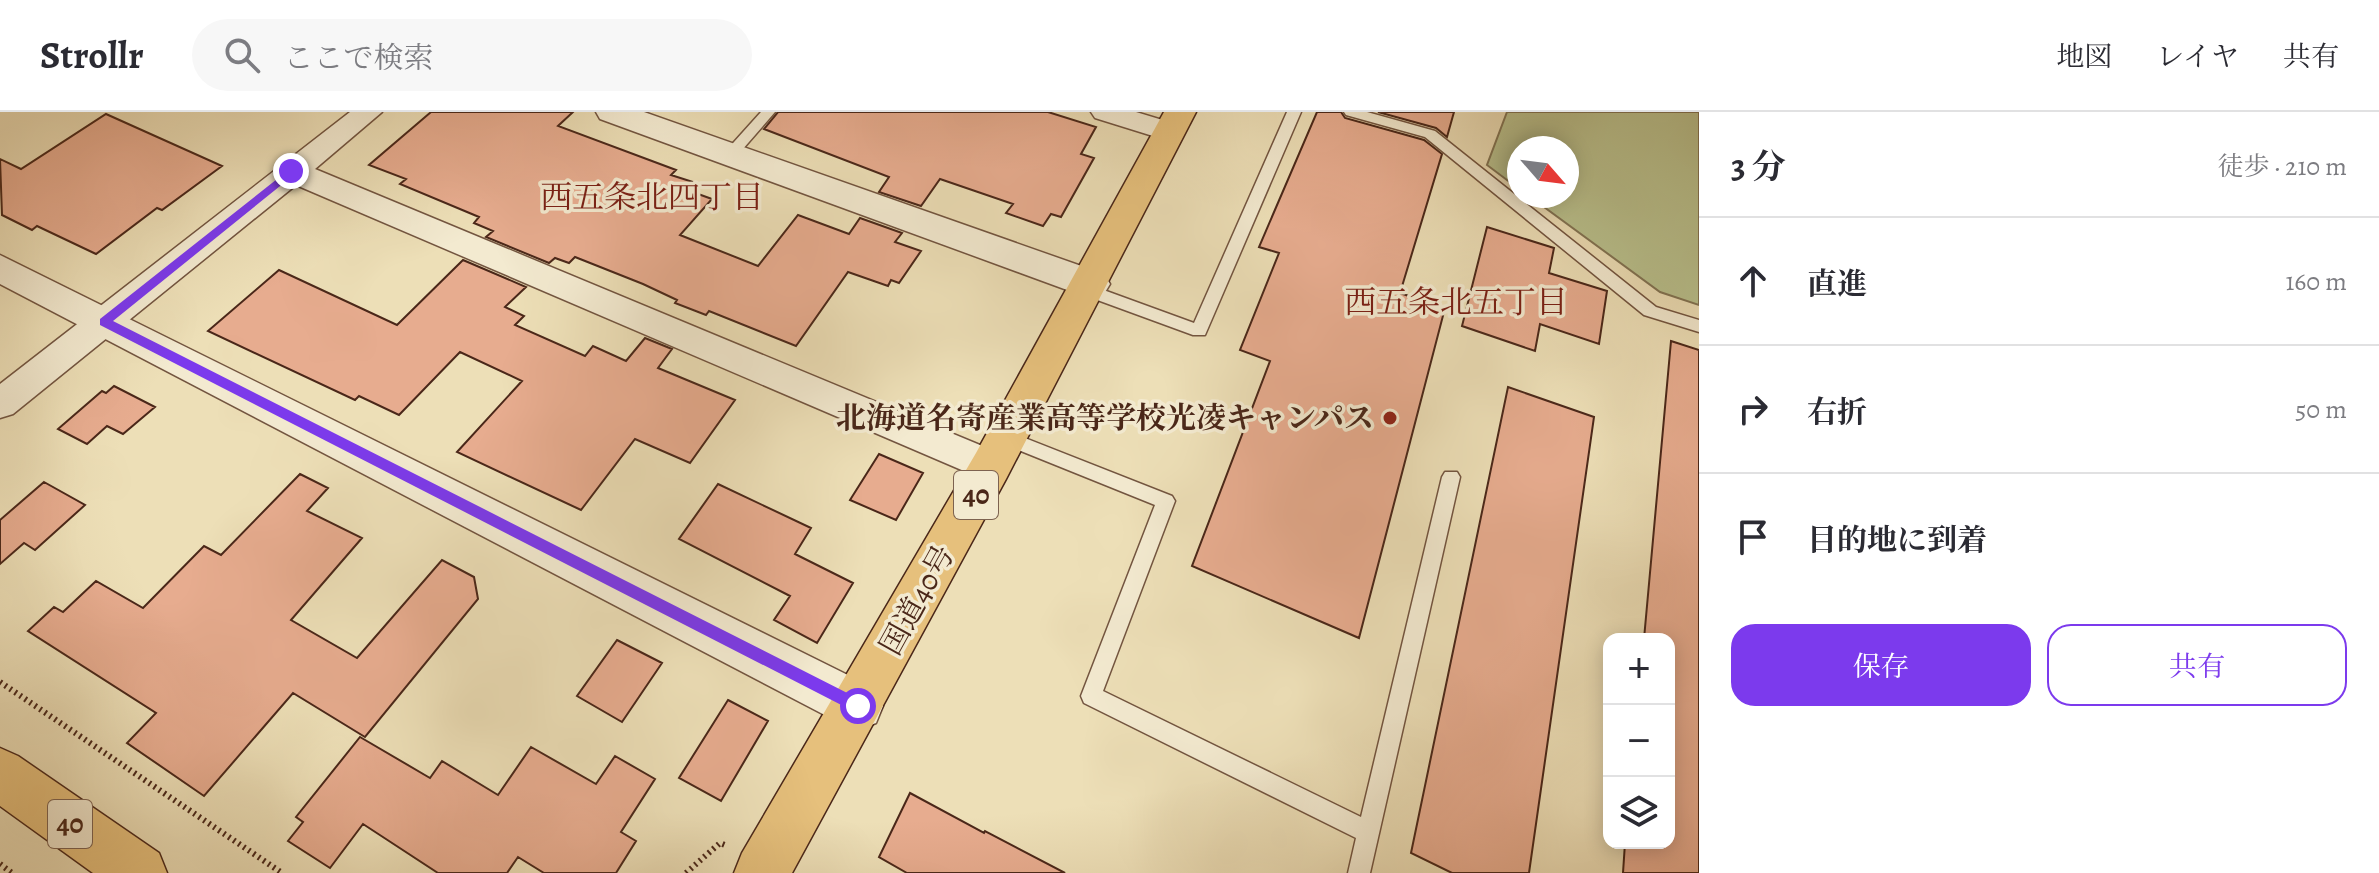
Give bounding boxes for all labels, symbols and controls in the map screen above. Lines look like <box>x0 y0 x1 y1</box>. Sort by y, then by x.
search box <box>192 19 752 91</box>
text: Strollr <box>40 29 144 81</box>
icon: search <box>220 33 264 77</box>
text: ここで検索 <box>284 38 434 78</box>
text: 地図 <box>2056 38 2112 76</box>
text: レイヤ <box>2156 38 2239 76</box>
text: 共有 <box>2283 38 2339 76</box>
north arrow <box>1507 136 1579 208</box>
text: 3 分 <box>1731 143 1786 190</box>
text: 徒歩 · 210 m <box>2218 149 2347 184</box>
route end <box>273 153 309 189</box>
district label: 西五条北四丁目 <box>540 175 764 219</box>
icon: ahead <box>1731 259 1775 303</box>
text: 直進 <box>1807 264 1867 304</box>
text: 160 m <box>2285 264 2347 299</box>
district label: 西五条北五丁目 <box>1344 280 1568 324</box>
icon: right <box>1731 387 1775 431</box>
text: 右折 <box>1807 392 1867 432</box>
text: 50 m <box>2295 392 2347 427</box>
place label: 北海道名寄産業高等学校光凌キャンパス <box>836 398 1374 438</box>
marker: 北海道名寄産業高等学校光凌キャンパス <box>1381 409 1399 427</box>
road number: 40 <box>954 471 998 519</box>
icon: arrive <box>1731 515 1775 559</box>
text: 目的地に到着 <box>1807 520 1987 560</box>
street label: 国道40号 <box>871 538 963 662</box>
button: 保存 <box>1731 624 2031 706</box>
button: 共有 <box>2047 624 2347 706</box>
map controls <box>1603 633 1675 849</box>
button: + <box>1603 633 1675 705</box>
route start <box>840 688 876 724</box>
button: − <box>1603 705 1675 777</box>
button: layers <box>1603 777 1675 849</box>
road number: 40 <box>48 800 92 848</box>

